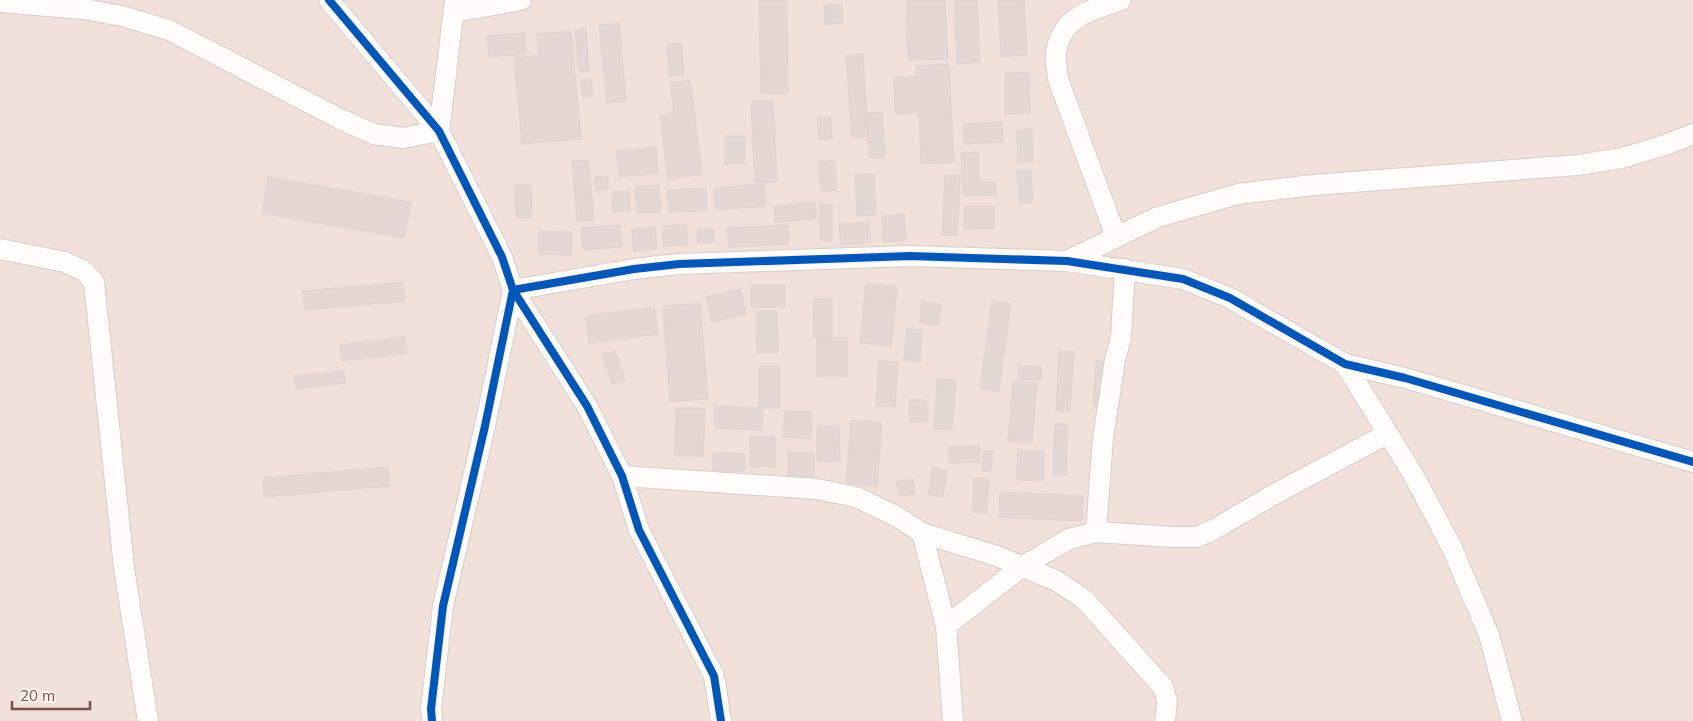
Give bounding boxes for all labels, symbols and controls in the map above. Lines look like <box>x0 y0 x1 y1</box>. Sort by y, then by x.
scale bar <box>12 678 90 710</box>
text: 20 m <box>20 686 55 705</box>

